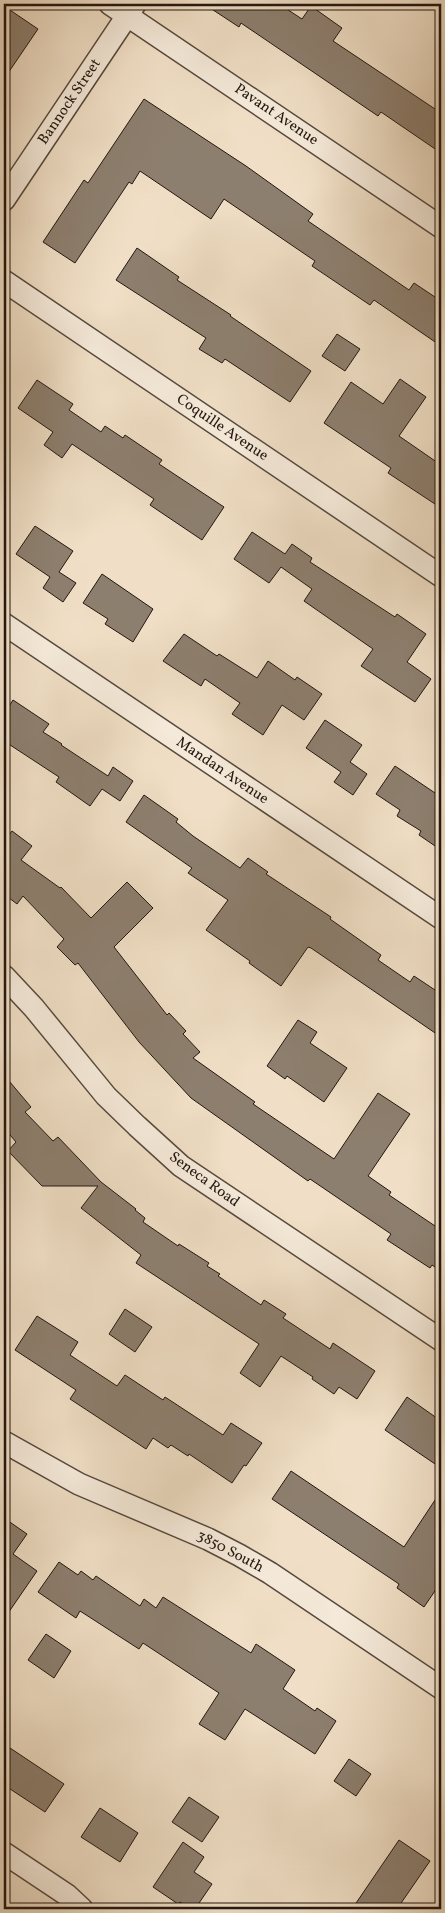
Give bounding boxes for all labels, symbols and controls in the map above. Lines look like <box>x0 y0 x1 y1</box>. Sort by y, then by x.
street label: Bannock Street <box>33 55 107 149</box>
street label: Pavant Avenue <box>230 79 322 151</box>
street label: Coquille Avenue <box>172 389 272 467</box>
street label: Mandan Avenue <box>172 732 272 810</box>
street label: Seneca Road <box>164 1147 244 1213</box>
street label: 3850 South <box>193 1526 267 1578</box>

